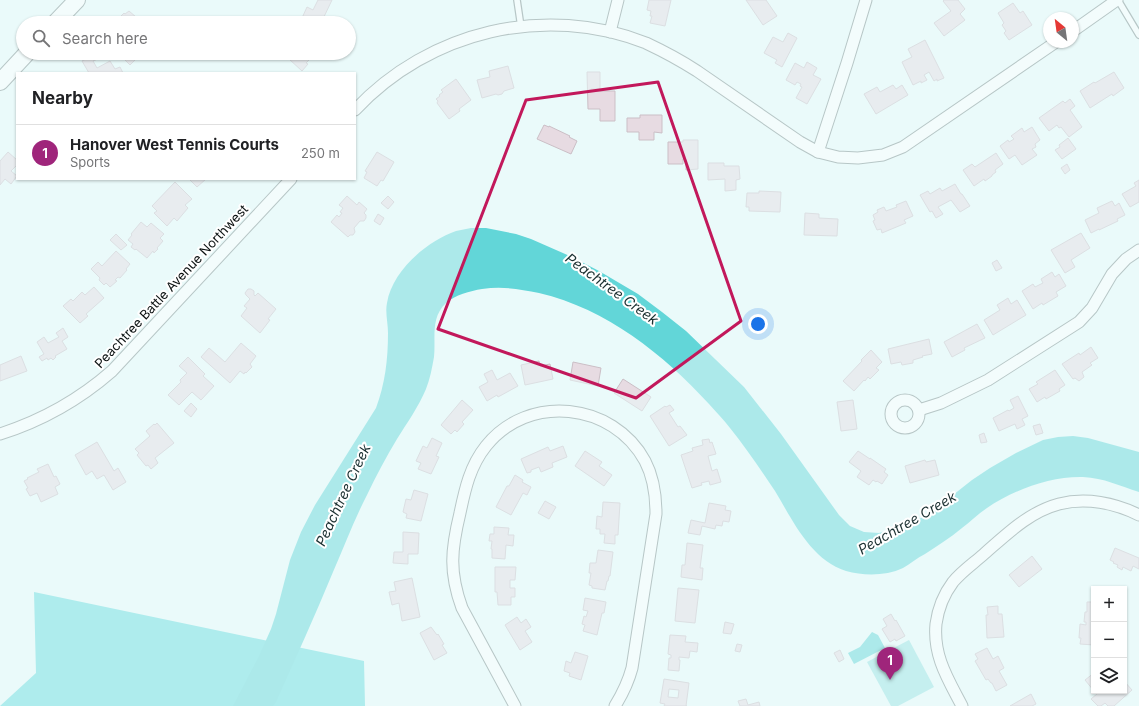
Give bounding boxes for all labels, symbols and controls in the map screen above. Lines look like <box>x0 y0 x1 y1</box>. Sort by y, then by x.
north arrow <box>1043 12 1079 48</box>
search box <box>16 16 356 60</box>
icon: search <box>30 27 52 49</box>
text: Search here <box>62 29 148 48</box>
text: Nearby <box>32 88 93 108</box>
text: Hanover West Tennis Courts <box>70 135 279 154</box>
text: 1 <box>42 145 48 161</box>
text: 250 m <box>301 145 340 161</box>
text: Sports <box>70 154 110 170</box>
street label: Peachtree Battle Avenue Northwest <box>91 201 251 371</box>
water label: Peachtree Creek <box>563 249 662 328</box>
your location <box>748 314 768 334</box>
water label: Peachtree Creek <box>311 441 374 548</box>
water label: Peachtree Creek <box>855 487 959 558</box>
map controls <box>1091 586 1127 694</box>
button: + <box>1091 586 1127 622</box>
button: − <box>1091 622 1127 658</box>
pin: 1 <box>877 647 903 680</box>
button: layers <box>1091 658 1127 694</box>

